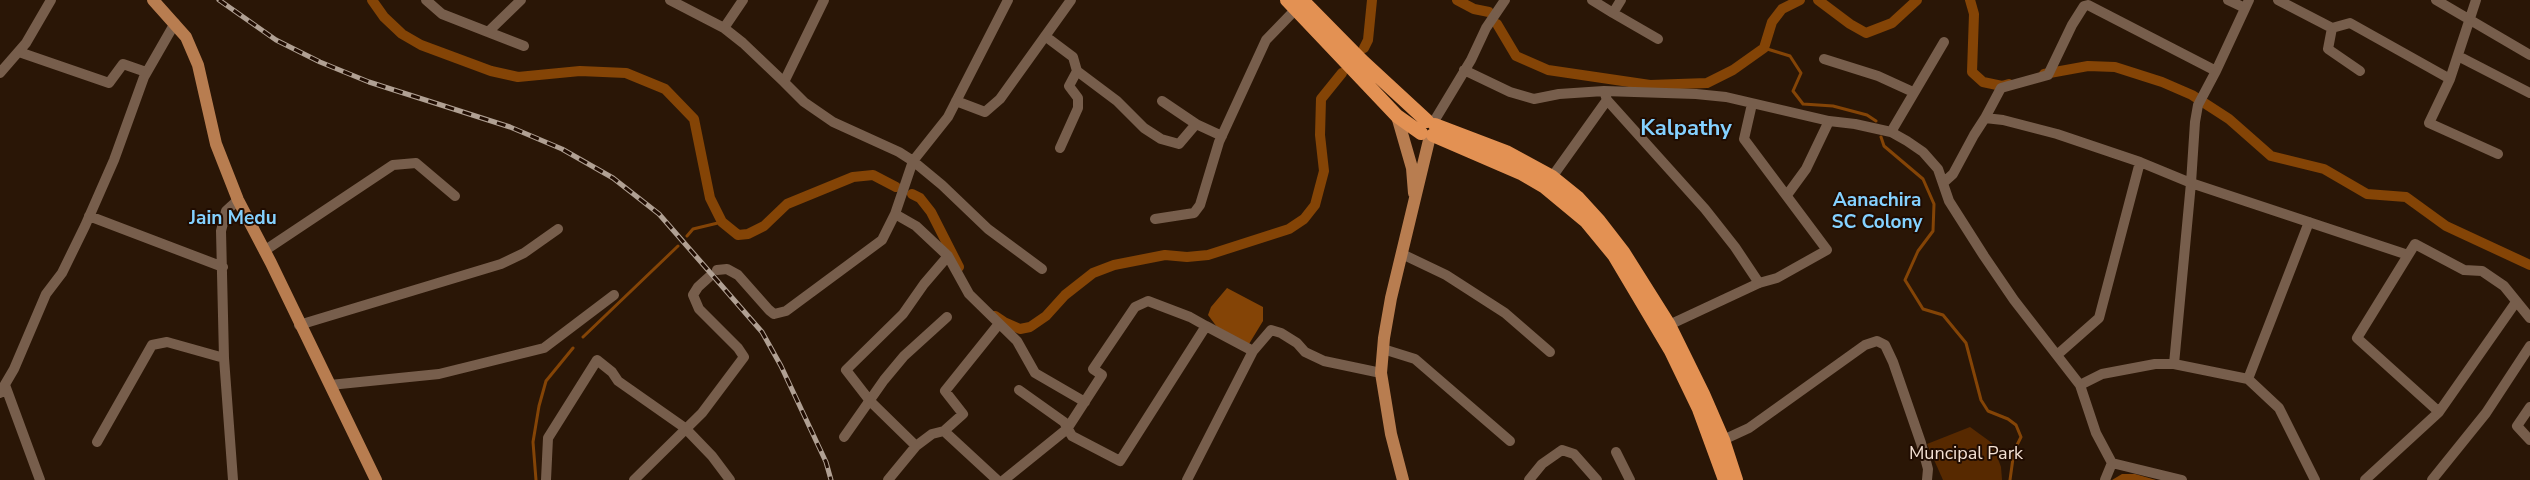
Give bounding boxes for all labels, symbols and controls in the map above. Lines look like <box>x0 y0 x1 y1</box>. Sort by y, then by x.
district label: Kalpathy <box>1640 117 1732 143</box>
district label: Aanachira SC Colony <box>1831 190 1923 234</box>
district label: Jain Medu <box>189 208 277 230</box>
park label: Muncipal Park <box>1909 444 2023 466</box>

